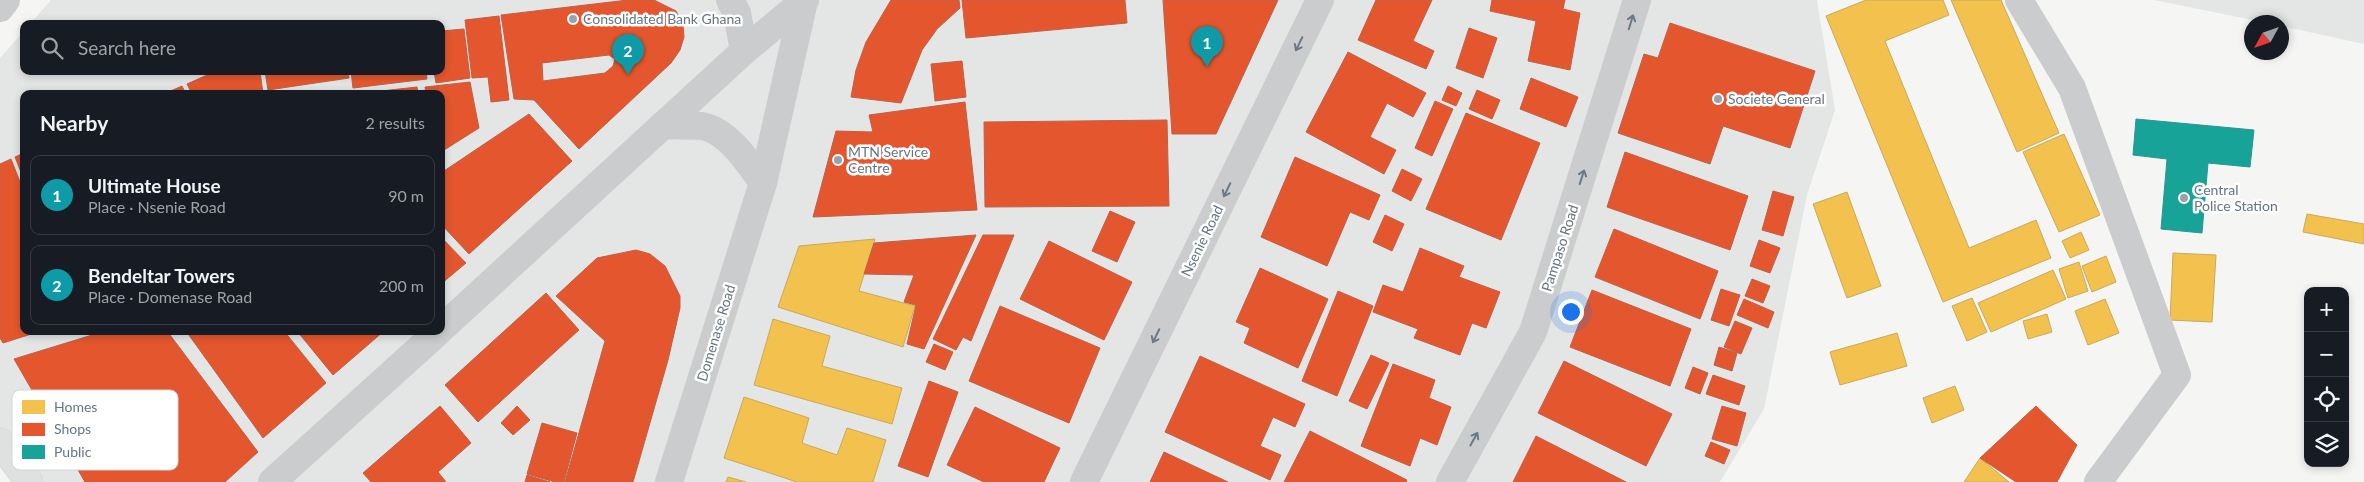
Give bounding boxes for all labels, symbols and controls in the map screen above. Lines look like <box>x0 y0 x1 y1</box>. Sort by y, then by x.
place label: Consolidated Bank Ghana <box>583 10 741 27</box>
marker: Consolidated Bank Ghana <box>567 13 579 25</box>
one-way arrow <box>1626 14 1636 30</box>
north arrow <box>2244 15 2289 60</box>
search box <box>20 20 445 75</box>
pin: 1 <box>1191 26 1223 67</box>
icon: search <box>38 34 66 62</box>
pin: 2 <box>612 34 644 75</box>
text: Search here <box>78 36 176 59</box>
one-way arrow <box>1294 36 1303 51</box>
place label: Societe General <box>1728 90 1825 107</box>
marker: Societe General <box>1712 93 1724 105</box>
text: Nearby <box>40 110 108 135</box>
text: 2 results <box>365 113 425 132</box>
place label: MTN Service Centre <box>848 143 928 176</box>
marker: MTN Service Centre <box>832 154 844 166</box>
one-way arrow <box>1578 170 1588 186</box>
text: Ultimate House <box>88 174 221 197</box>
place label: Central Police Station <box>2194 181 2278 214</box>
one-way arrow <box>1222 182 1231 197</box>
text: 1 <box>52 186 62 205</box>
text: 90 m <box>388 186 424 205</box>
marker: Central Police Station <box>2178 192 2190 204</box>
text: Place · Nsenie Road <box>88 197 226 216</box>
street label: Nsenie Road <box>1177 202 1226 279</box>
street label: Pampaso Road <box>1538 202 1582 293</box>
text: Bendeltar Towers <box>88 264 235 287</box>
text: 2 <box>52 276 62 295</box>
text: 200 m <box>379 276 424 295</box>
street label: Domenase Road <box>693 282 738 383</box>
text: Place · Domenase Road <box>88 287 252 306</box>
map controls <box>2304 287 2349 467</box>
button: + <box>2304 287 2349 332</box>
your location <box>1558 299 1584 325</box>
one-way arrow <box>1151 328 1160 343</box>
button: − <box>2304 332 2349 377</box>
button: locate <box>2304 377 2349 422</box>
legend <box>12 390 178 470</box>
text: Homes <box>54 398 97 415</box>
text: Shops <box>54 420 91 437</box>
button: layers <box>2304 422 2349 467</box>
one-way arrow <box>1469 432 1479 447</box>
text: Public <box>54 443 92 460</box>

